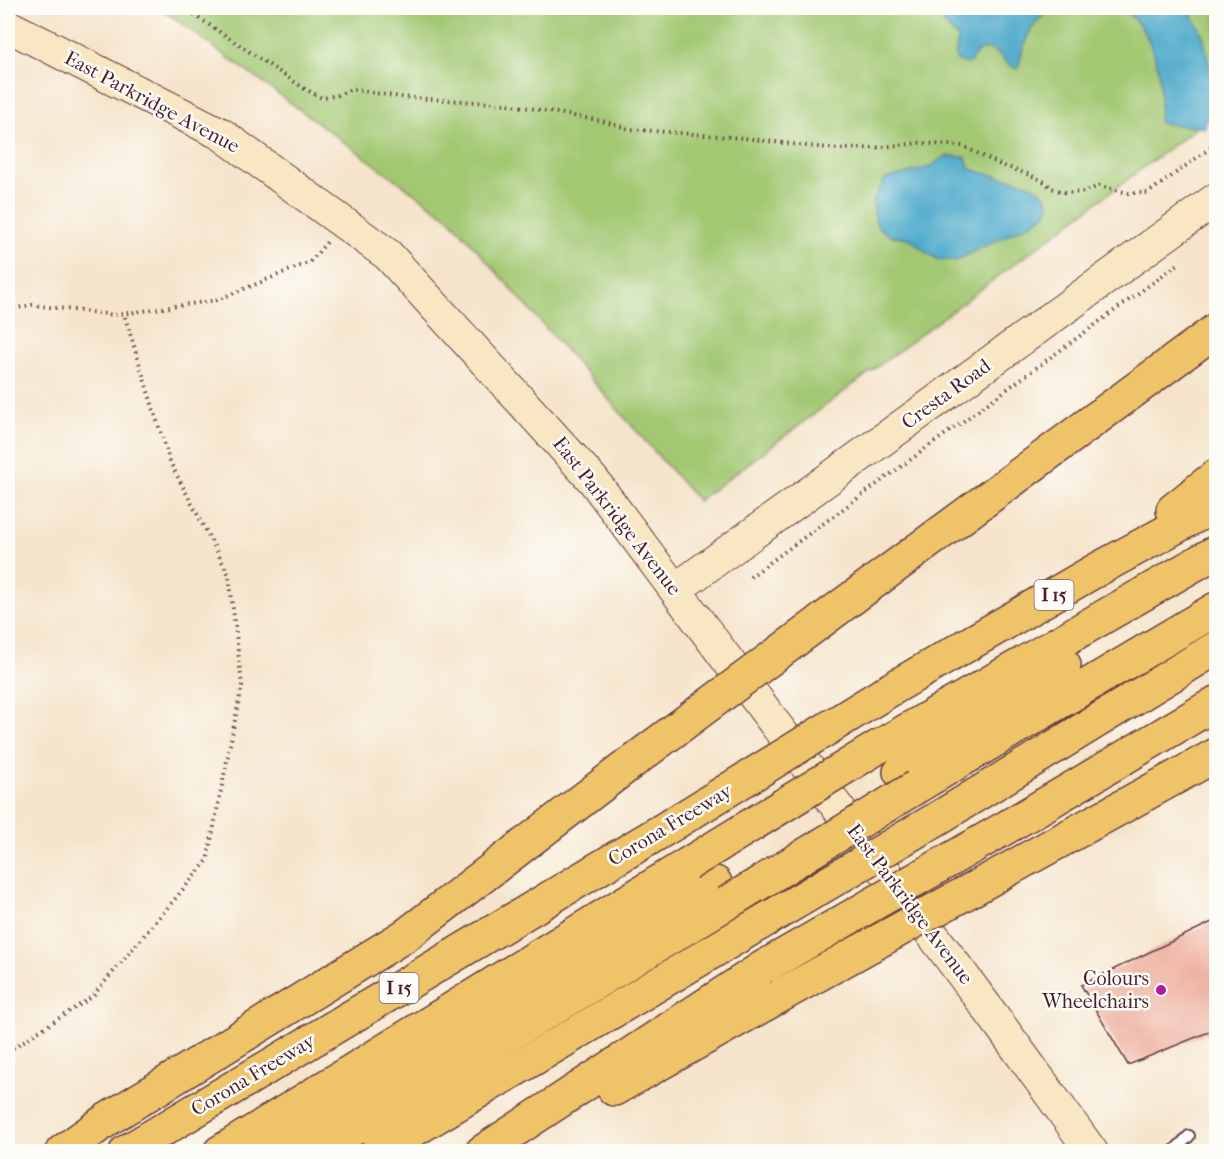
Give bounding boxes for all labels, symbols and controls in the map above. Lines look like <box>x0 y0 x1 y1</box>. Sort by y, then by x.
street label: East Parkridge Avenue <box>61 46 243 158</box>
street label: Cresta Road <box>897 353 996 434</box>
street label: East Parkridge Avenue <box>548 432 686 600</box>
road number: I 15 <box>1034 580 1074 610</box>
street label: Corona Freeway <box>604 778 737 871</box>
street label: East Parkridge Avenue <box>842 819 978 989</box>
place label: Colours Wheelchairs <box>1041 967 1149 1013</box>
road number: I 15 <box>380 973 418 1003</box>
marker: Colours Wheelchairs <box>1154 983 1168 997</box>
street label: Corona Freeway <box>187 1028 320 1121</box>

